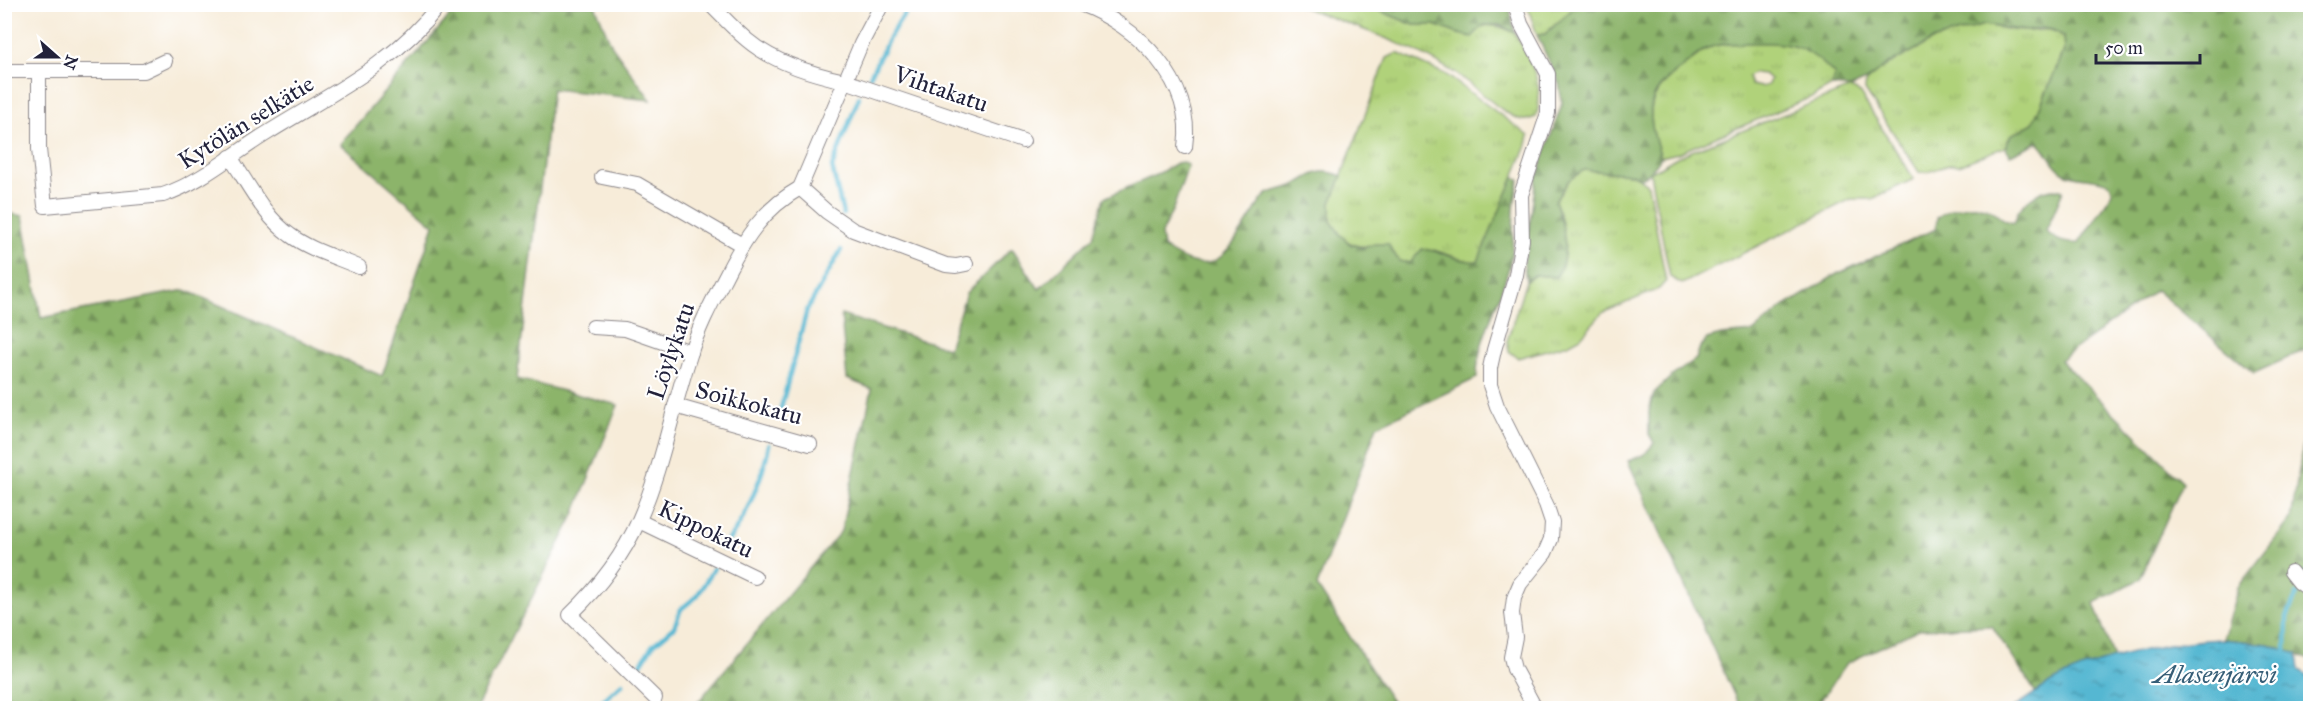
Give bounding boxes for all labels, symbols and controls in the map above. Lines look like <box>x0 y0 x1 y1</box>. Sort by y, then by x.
north arrow <box>27 27 87 87</box>
scale bar <box>2096 27 2200 65</box>
text: 50 m <box>2105 37 2143 59</box>
text: N <box>59 52 82 72</box>
street label: Vihtakatu <box>889 59 992 119</box>
street label: Kytölän selkätie <box>173 68 319 176</box>
street label: Löylykatu <box>640 298 702 403</box>
street label: Soikkokatu <box>692 374 806 432</box>
street label: Kippokatu <box>653 493 759 565</box>
water label: Alasenjärvi <box>2150 658 2277 690</box>

